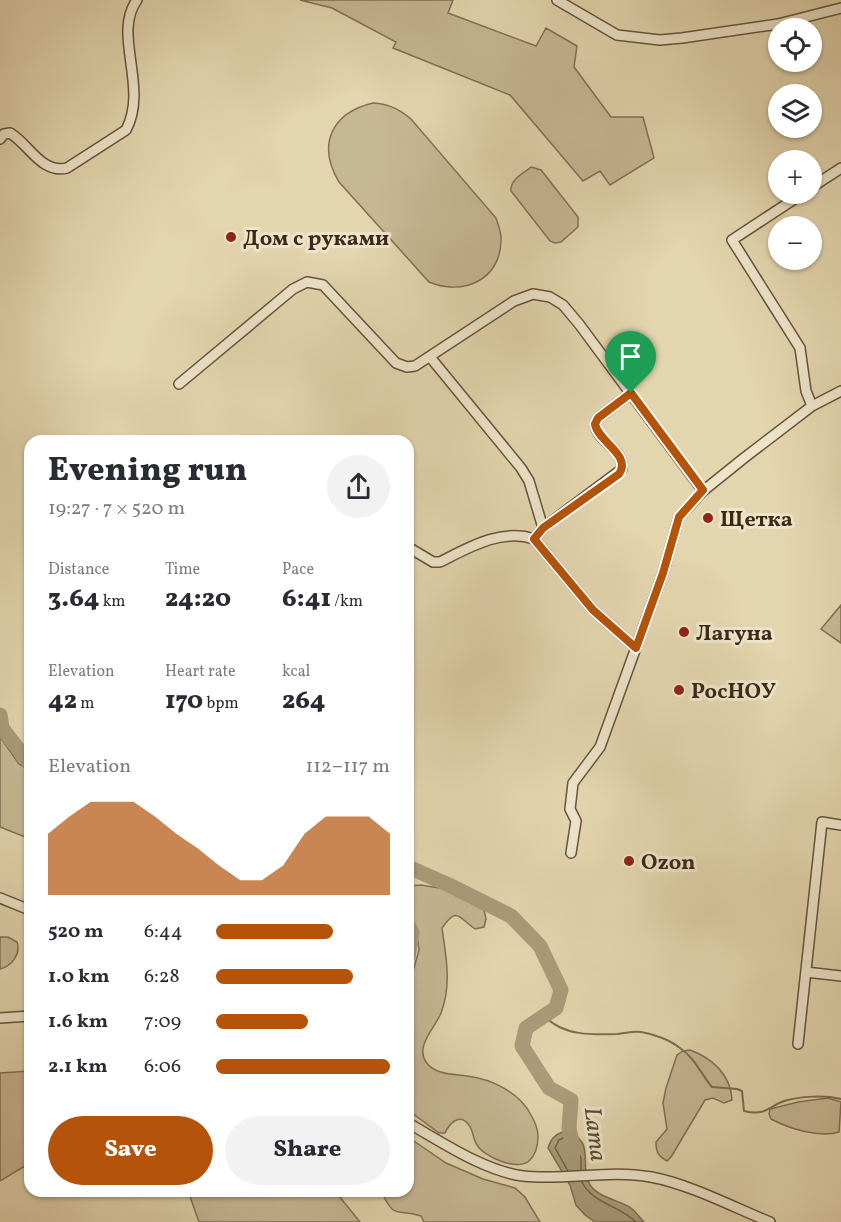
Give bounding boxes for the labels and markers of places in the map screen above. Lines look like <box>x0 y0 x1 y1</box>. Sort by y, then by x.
place label: Дом с руками <box>243 224 389 255</box>
marker: Дом с руками <box>224 230 238 244</box>
pin <box>605 331 656 393</box>
place label: Щетка <box>720 505 793 536</box>
marker: Щетка <box>701 511 715 525</box>
place label: Лагуна <box>696 619 773 650</box>
marker: Лагуна <box>677 625 691 639</box>
place label: РосНОУ <box>691 677 776 708</box>
marker: РосНОУ <box>672 683 686 697</box>
place label: Ozon <box>641 848 696 879</box>
marker: Ozon <box>622 854 636 868</box>

